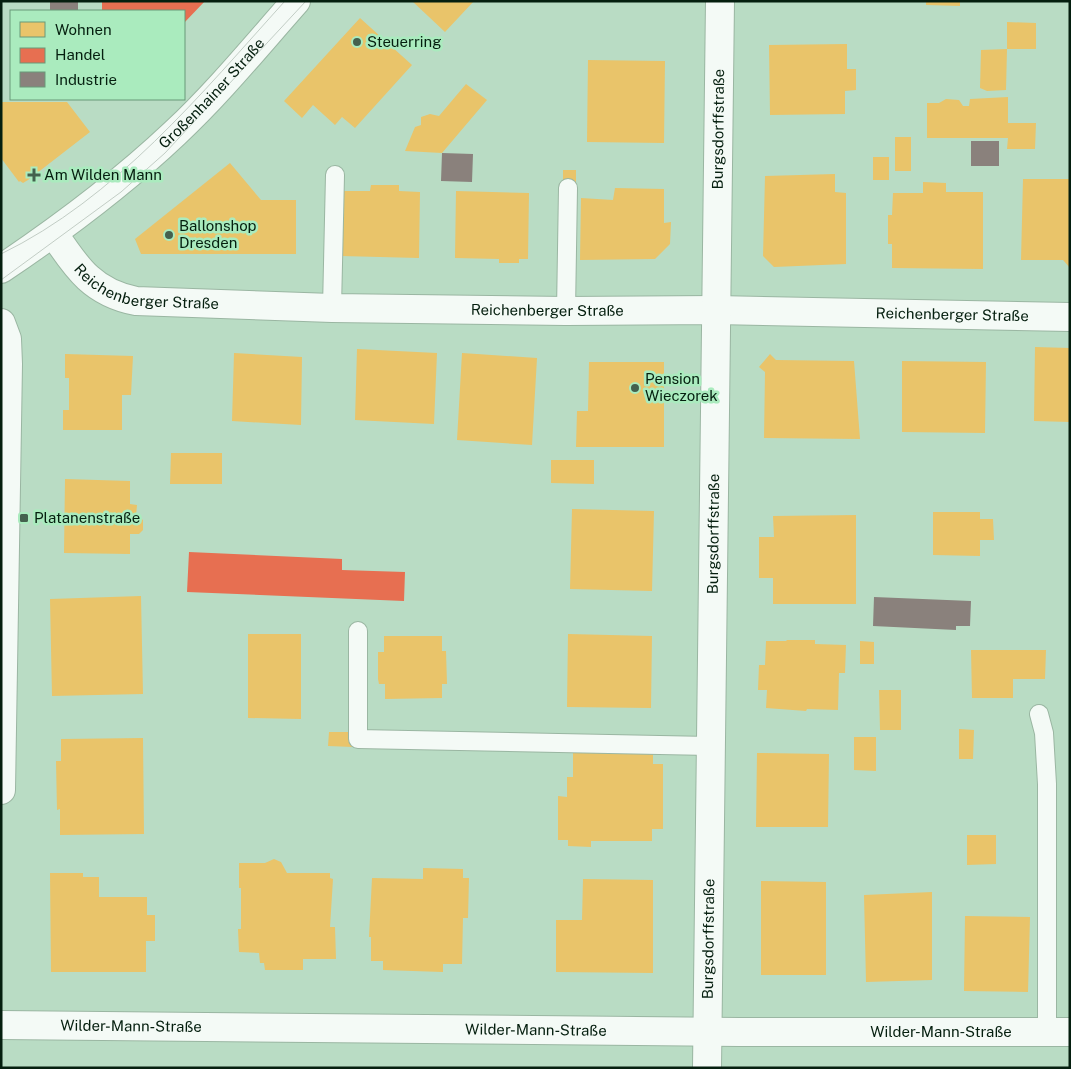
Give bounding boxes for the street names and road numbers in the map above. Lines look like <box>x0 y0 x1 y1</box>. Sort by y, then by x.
street label: Großenhainer Straße <box>155 34 268 152</box>
street label: Burgsdorffstraße <box>709 69 727 189</box>
street label: Reichenberger Straße <box>71 260 219 312</box>
street label: Reichenberger Straße <box>471 301 624 319</box>
street label: Reichenberger Straße <box>876 304 1029 324</box>
street label: Burgsdorffstraße <box>704 474 722 594</box>
street label: Burgsdorffstraße <box>699 879 717 999</box>
street label: Wilder-Mann-Straße <box>60 1017 202 1035</box>
street label: Wilder-Mann-Straße <box>465 1020 607 1039</box>
street label: Wilder-Mann-Straße <box>870 1023 1012 1040</box>

